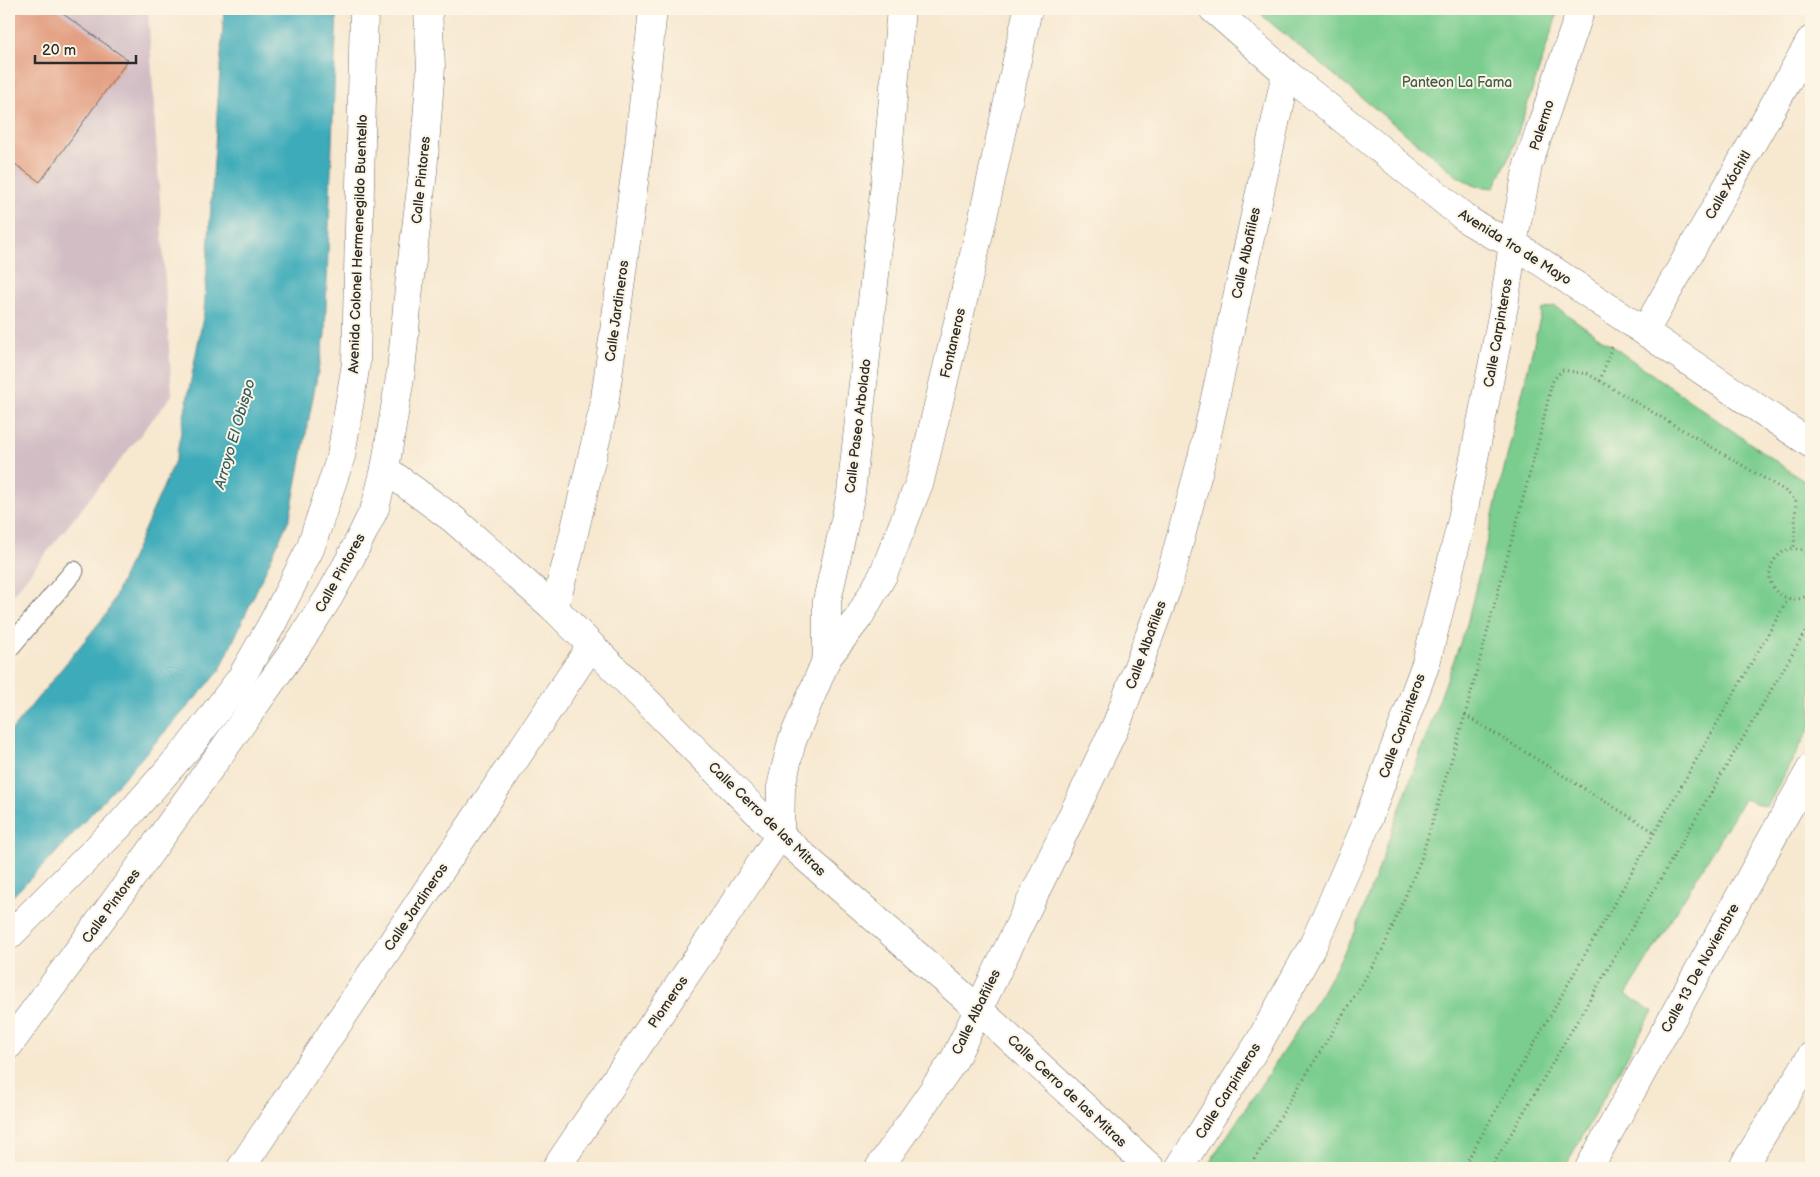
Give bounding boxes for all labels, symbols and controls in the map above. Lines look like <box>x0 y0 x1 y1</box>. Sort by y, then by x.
scale bar <box>35 32 136 64</box>
text: 20 m <box>42 41 76 60</box>
park label: Panteon La Fama <box>1402 74 1512 91</box>
street label: Palermo <box>1526 98 1558 152</box>
street label: Avenida Colonel Hermenegildo Buentello <box>345 114 371 374</box>
street label: Calle Pintores <box>408 135 434 225</box>
street label: Calle Xóchitl <box>1701 147 1755 223</box>
street label: Avenida 1ro de Mayo <box>1455 205 1575 289</box>
street label: Calle Albañiles <box>1228 206 1264 300</box>
street label: Calle Jardineros <box>601 259 633 363</box>
street label: Calle Carpinteros <box>1480 277 1516 389</box>
street label: Fontaneros <box>937 306 969 380</box>
street label: Calle Paseo Arbolado <box>841 358 875 494</box>
water label: Arroyo El Obispo <box>210 377 260 492</box>
street label: Calle Pintores <box>311 530 369 616</box>
street label: Calle Albañiles <box>1122 598 1170 692</box>
street label: Calle Carpinteros <box>1375 671 1429 781</box>
street label: Calle Cerro de las Mitras <box>705 758 829 880</box>
street label: Calle Jardineros <box>380 860 452 954</box>
street label: Calle Pintores <box>78 865 144 947</box>
street label: Calle 13 De Noviembre <box>1657 900 1743 1036</box>
street label: Calle Albañiles <box>948 966 1004 1058</box>
street label: Plomeros <box>644 973 692 1031</box>
street label: Calle Cerro de las Mitras <box>1004 1031 1130 1151</box>
street label: Calle Carpinteros <box>1192 1040 1264 1142</box>

